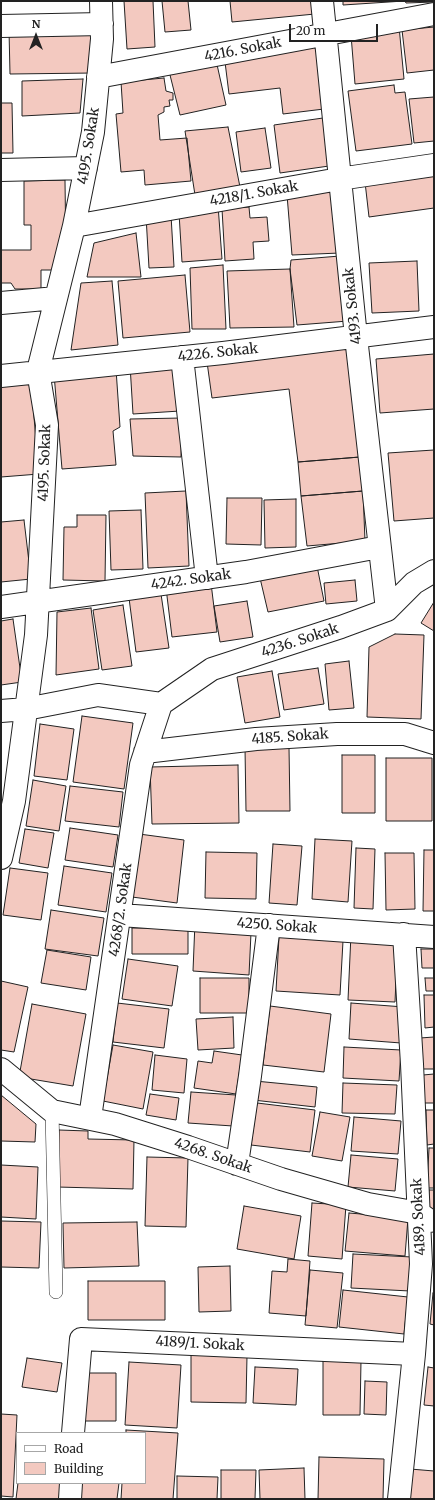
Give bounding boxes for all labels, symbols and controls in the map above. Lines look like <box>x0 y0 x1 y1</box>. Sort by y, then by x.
north arrow <box>16 16 56 56</box>
scale bar <box>291 16 380 42</box>
text: N <box>32 17 40 31</box>
text: 20 m <box>296 23 325 38</box>
street label: 4216. Sokak <box>203 34 283 66</box>
street label: 4195. Sokak <box>75 106 103 186</box>
street label: 4218/1. Sokak <box>208 178 300 210</box>
street label: 4193. Sokak <box>341 267 365 345</box>
street label: 4226. Sokak <box>177 340 259 366</box>
street label: 4195. Sokak <box>35 424 55 502</box>
street label: 4242. Sokak <box>150 566 232 594</box>
street label: 4236. Sokak <box>259 621 341 661</box>
street label: 4185. Sokak <box>251 726 329 748</box>
street label: 4268/2. Sokak <box>106 862 136 958</box>
street label: 4250. Sokak <box>236 915 318 937</box>
street label: 4268. Sokak <box>172 1135 254 1177</box>
street label: 4189. Sokak <box>409 1178 429 1256</box>
street label: 4189/1. Sokak <box>155 1333 245 1355</box>
legend <box>16 1432 146 1484</box>
text: Road <box>54 1441 83 1456</box>
text: Building <box>54 1461 103 1476</box>

